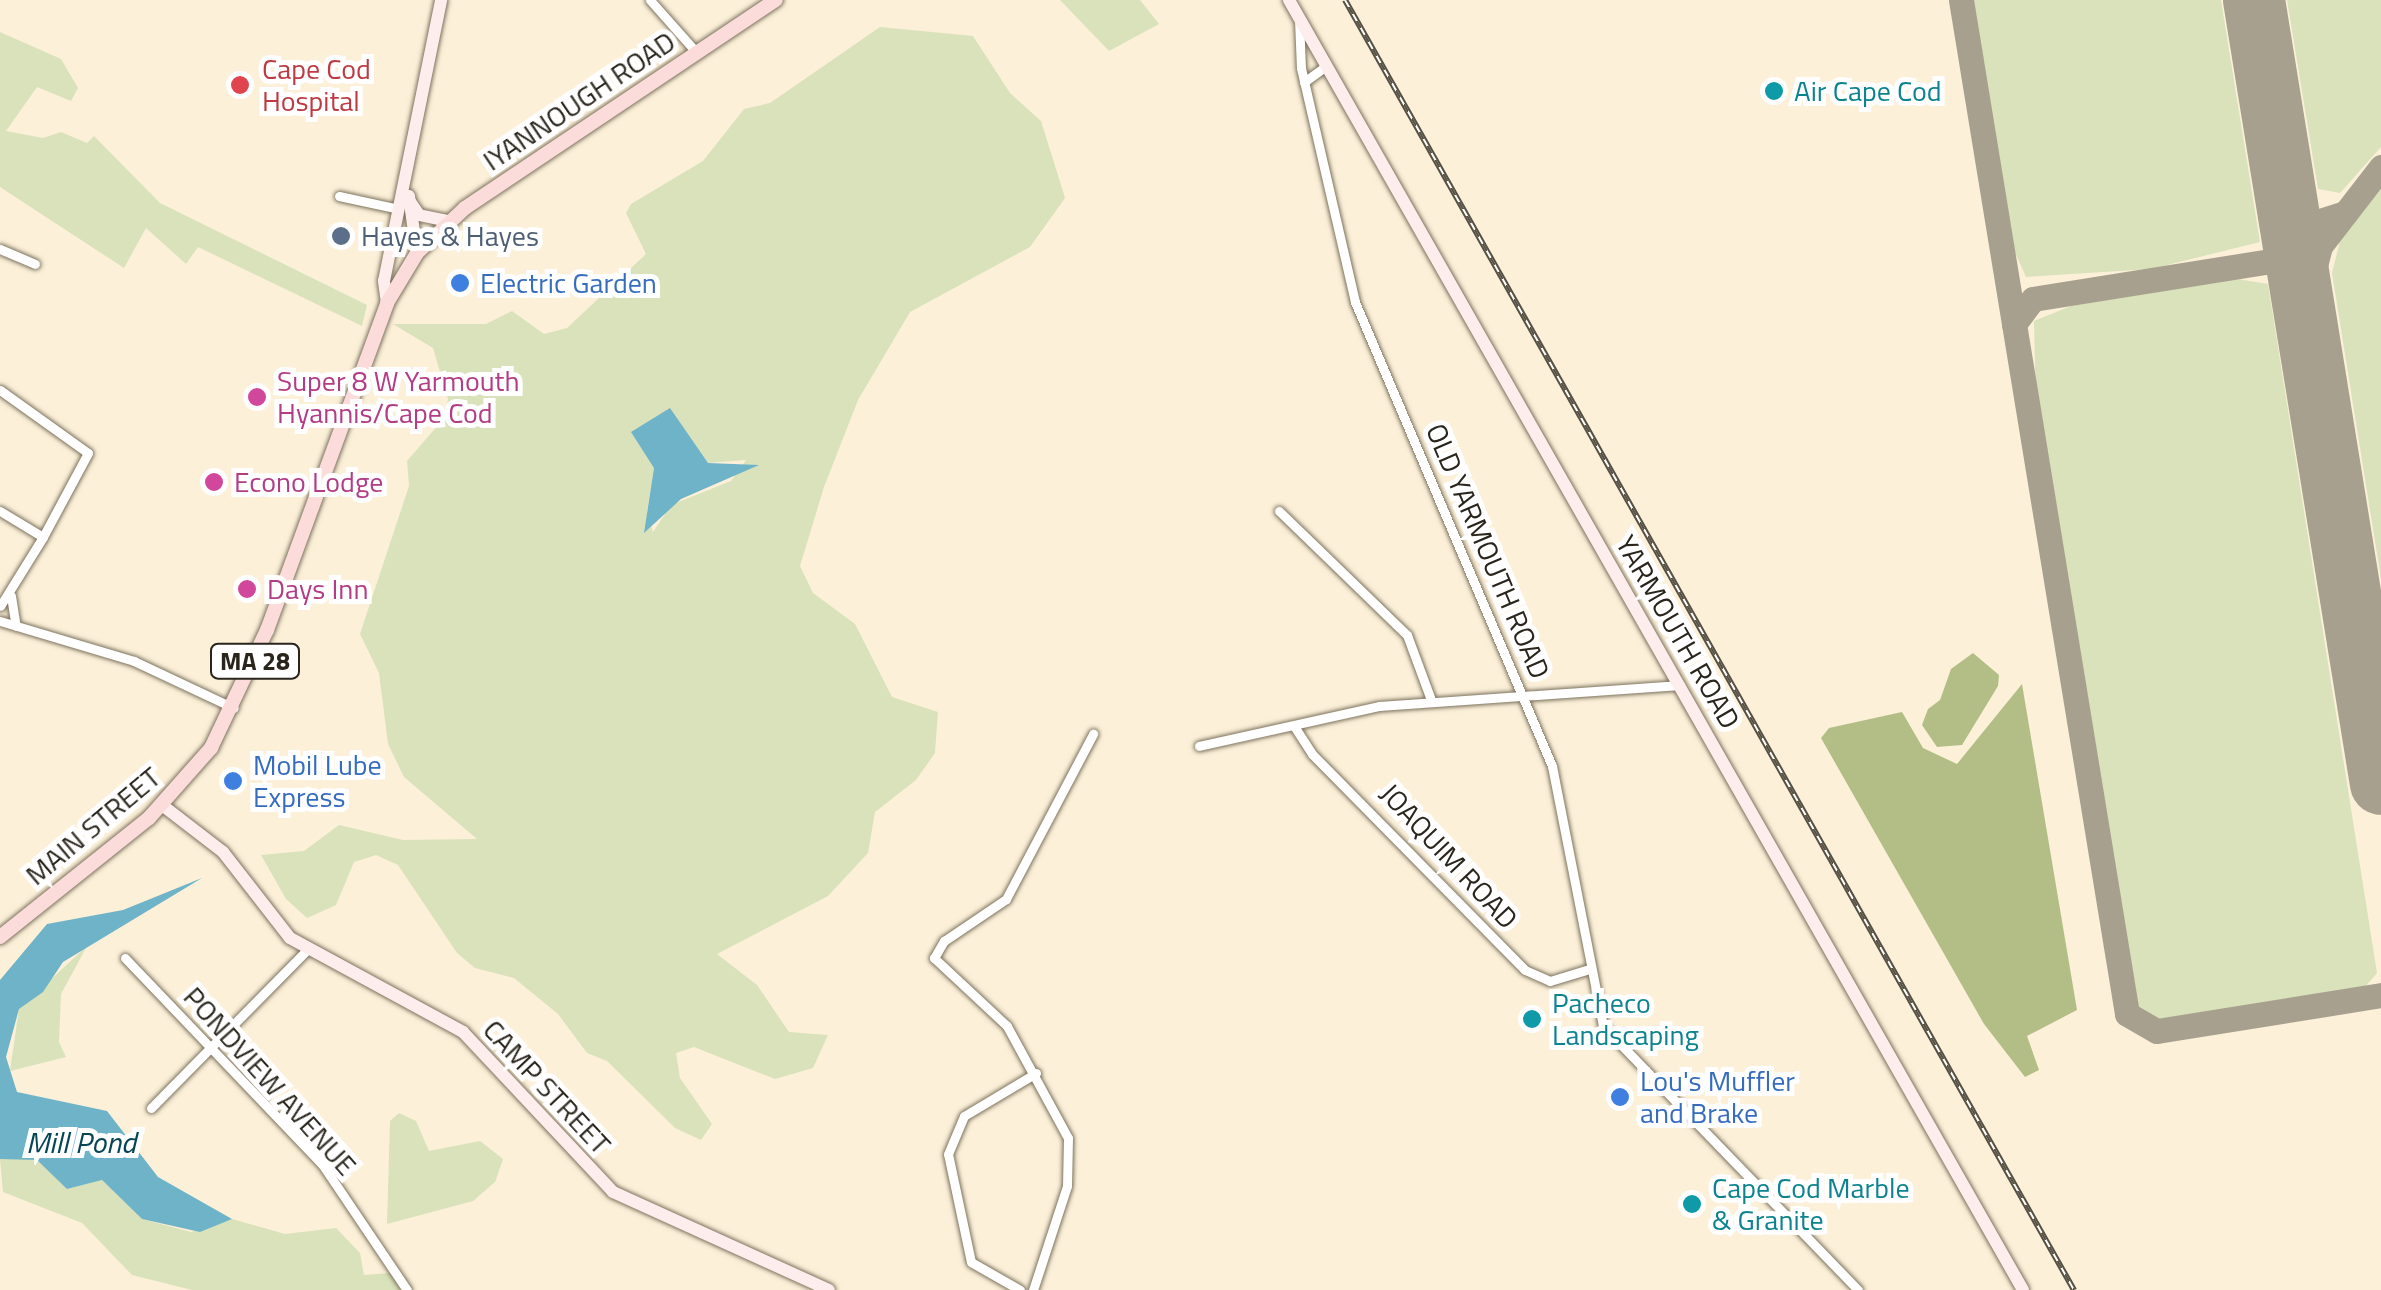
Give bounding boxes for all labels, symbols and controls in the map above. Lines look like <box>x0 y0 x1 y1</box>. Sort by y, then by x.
street label: IYANNOUGH ROAD <box>477 24 681 178</box>
place label: Cape Cod Hospital <box>262 52 371 118</box>
marker: Cape Cod Hospital <box>227 72 253 98</box>
place label: Air Cape Cod <box>1794 74 1942 108</box>
marker: Air Cape Cod <box>1763 80 1785 102</box>
place label: Hayes & Hayes <box>361 219 539 253</box>
marker: Hayes & Hayes <box>330 225 352 247</box>
place label: Electric Garden <box>480 266 657 300</box>
marker: Electric Garden <box>449 272 471 294</box>
place label: Super 8 W Yarmouth Hyannis/Cape Cod <box>277 364 519 430</box>
marker: Super 8 W Yarmouth Hyannis/Cape Cod <box>246 386 268 408</box>
street label: OLD YARMOUTH ROAD <box>1419 418 1557 684</box>
place label: Econo Lodge <box>234 465 383 499</box>
marker: Econo Lodge <box>203 471 225 493</box>
street label: YARMOUTH ROAD <box>1609 529 1747 735</box>
place label: Days Inn <box>267 572 368 606</box>
marker: Days Inn <box>236 578 258 600</box>
road number: MA 28 <box>210 641 300 681</box>
place label: Mobil Lube Express <box>253 748 382 814</box>
street label: MAIN STREET <box>19 760 167 892</box>
marker: Mobil Lube Express <box>222 770 244 792</box>
street label: JOAQUIM ROAD <box>1373 777 1525 935</box>
street label: PONDVIEW AVENUE <box>177 980 363 1182</box>
place label: Pacheco Landscaping <box>1552 986 1699 1052</box>
marker: Pacheco Landscaping <box>1521 1008 1543 1030</box>
street label: CAMP STREET <box>476 1013 618 1161</box>
place label: Lou's Muffler and Brake <box>1640 1064 1795 1130</box>
marker: Lou's Muffler and Brake <box>1609 1086 1631 1108</box>
water label: Mill Pond <box>26 1124 136 1160</box>
place label: Cape Cod Marble & Granite <box>1712 1171 1910 1237</box>
marker: Cape Cod Marble & Granite <box>1681 1193 1703 1215</box>

